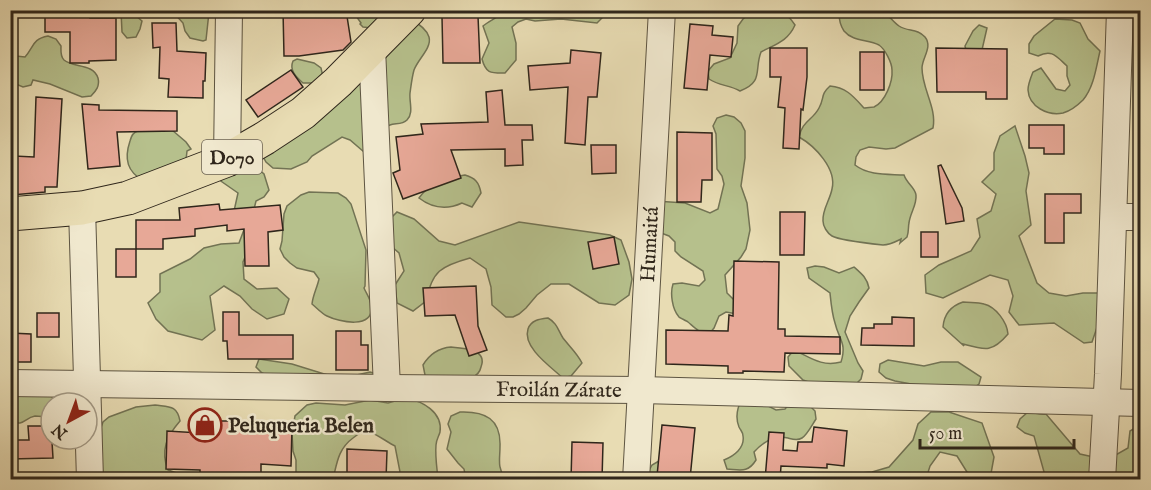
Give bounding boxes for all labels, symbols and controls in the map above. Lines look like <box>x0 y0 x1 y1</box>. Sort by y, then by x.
road number: D070 <box>202 140 262 174</box>
street label: Humaitá <box>635 205 666 283</box>
street label: Froilán Zárate <box>496 377 622 405</box>
north arrow <box>39 391 99 451</box>
shop icon: Peluqueria Belen <box>187 407 223 443</box>
scale bar <box>920 412 1074 450</box>
place label: Peluqueria Belen <box>228 413 374 440</box>
text: N <box>49 419 73 444</box>
text: 50 m <box>929 423 962 446</box>

